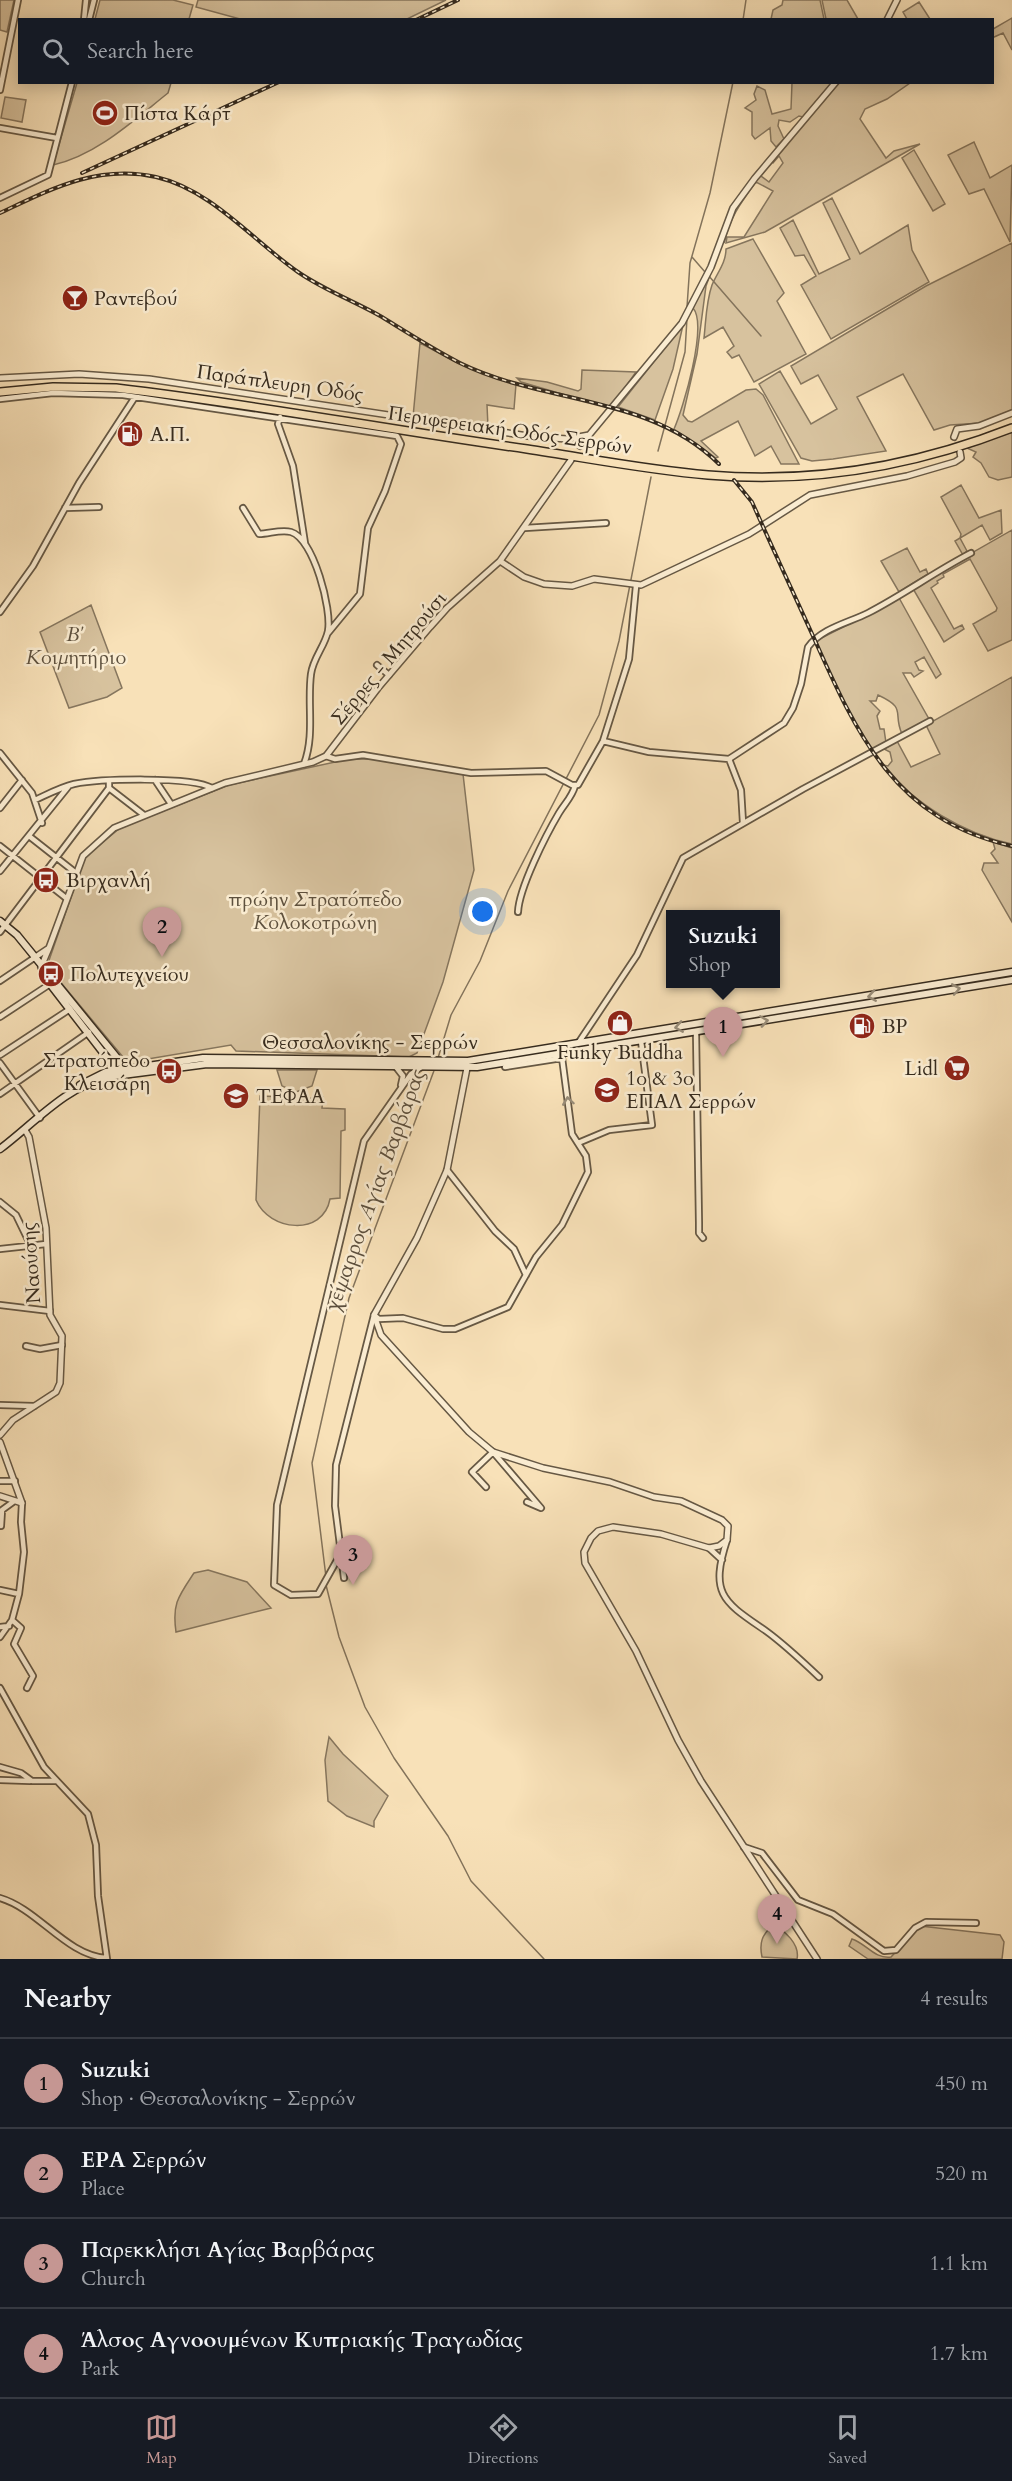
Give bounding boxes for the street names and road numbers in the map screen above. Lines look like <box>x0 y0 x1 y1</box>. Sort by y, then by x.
street label: Παράπλευρη Οδός <box>195 358 366 408</box>
street label: Περιφερειακή Οδός Σερρών <box>386 400 634 460</box>
street label: Σέρρες - Μητρούσι <box>325 585 453 731</box>
street label: Θεσσαλονίκης - Σερρών <box>262 1029 478 1056</box>
street label: Ναούσης <box>15 1221 47 1305</box>

